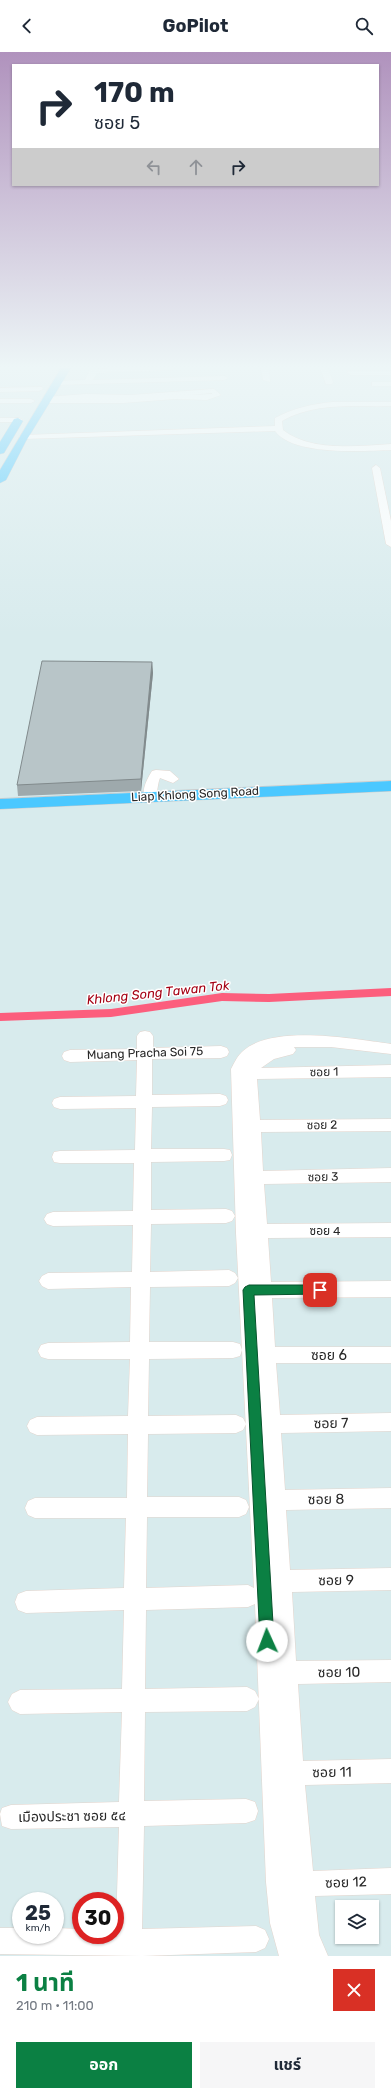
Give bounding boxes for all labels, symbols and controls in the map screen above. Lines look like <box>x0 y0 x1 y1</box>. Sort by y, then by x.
icon: back <box>16 15 38 37</box>
text: GoPilot <box>163 15 228 37</box>
icon: search <box>353 15 375 37</box>
text: 170 m <box>94 76 175 109</box>
icon: right <box>28 80 80 132</box>
text: ซอย 5 <box>94 112 140 134</box>
icon: left <box>143 156 165 178</box>
icon: ahead <box>185 156 207 178</box>
icon: right <box>227 156 249 178</box>
street label: Liap Khlong Song Road <box>131 784 259 804</box>
water label: Khlong Song Tawan Tok <box>86 978 231 1008</box>
street label: Muang Pracha Soi 75 <box>87 1044 203 1062</box>
street label: ซอย 1 <box>309 1065 339 1079</box>
street label: ซอย 2 <box>307 1118 337 1132</box>
street label: ซอย 3 <box>307 1170 339 1184</box>
street label: ซอย 4 <box>309 1224 341 1238</box>
pin <box>303 1273 337 1307</box>
icon: arrive <box>309 1279 331 1301</box>
street label: ซอย 6 <box>311 1347 347 1364</box>
street label: ซอย 7 <box>313 1415 349 1432</box>
street label: ซอย 8 <box>308 1491 344 1508</box>
street label: ซอย 9 <box>318 1572 354 1589</box>
position arrow <box>246 1620 288 1662</box>
street label: ซอย 10 <box>318 1664 360 1681</box>
street label: ซอย 11 <box>312 1764 352 1781</box>
street label: เมืองประชา ซอย ๕๔ <box>18 1807 126 1826</box>
street label: ซอย 12 <box>325 1873 367 1892</box>
speed limit sign: 30 <box>72 1892 124 1944</box>
map controls <box>335 1900 379 1944</box>
button: layers <box>335 1900 379 1944</box>
text: 25 <box>25 1901 51 1925</box>
text: km/h <box>26 1922 50 1934</box>
text: 1 นาที <box>16 1969 74 1997</box>
button: close <box>333 1969 375 2011</box>
text: 210 m · 11:00 <box>16 1998 94 2013</box>
button: ออก <box>16 2042 192 2088</box>
button: แชร์ <box>200 2042 375 2088</box>

